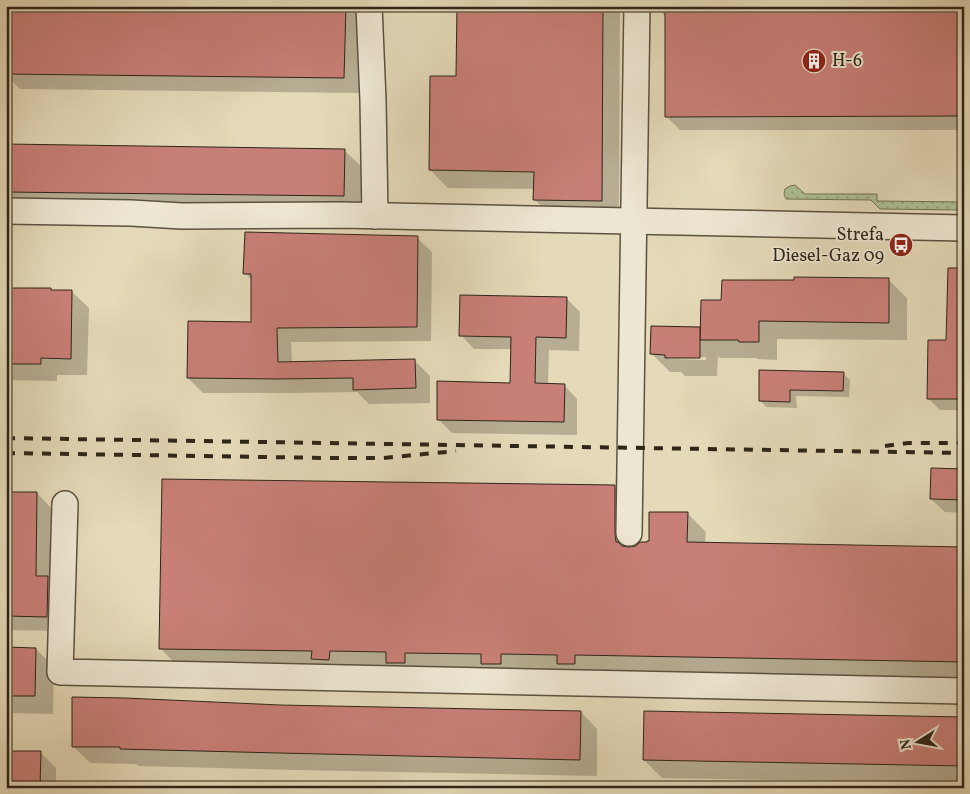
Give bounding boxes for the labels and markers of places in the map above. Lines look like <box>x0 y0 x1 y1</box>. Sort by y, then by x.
building icon: H-6 <box>801 48 827 74</box>
place label: H-6 <box>832 49 862 74</box>
place label: Strefa Diesel-Gaz 09 <box>772 223 884 269</box>
bus stop icon: Strefa Diesel-Gaz 09 <box>888 232 914 258</box>

